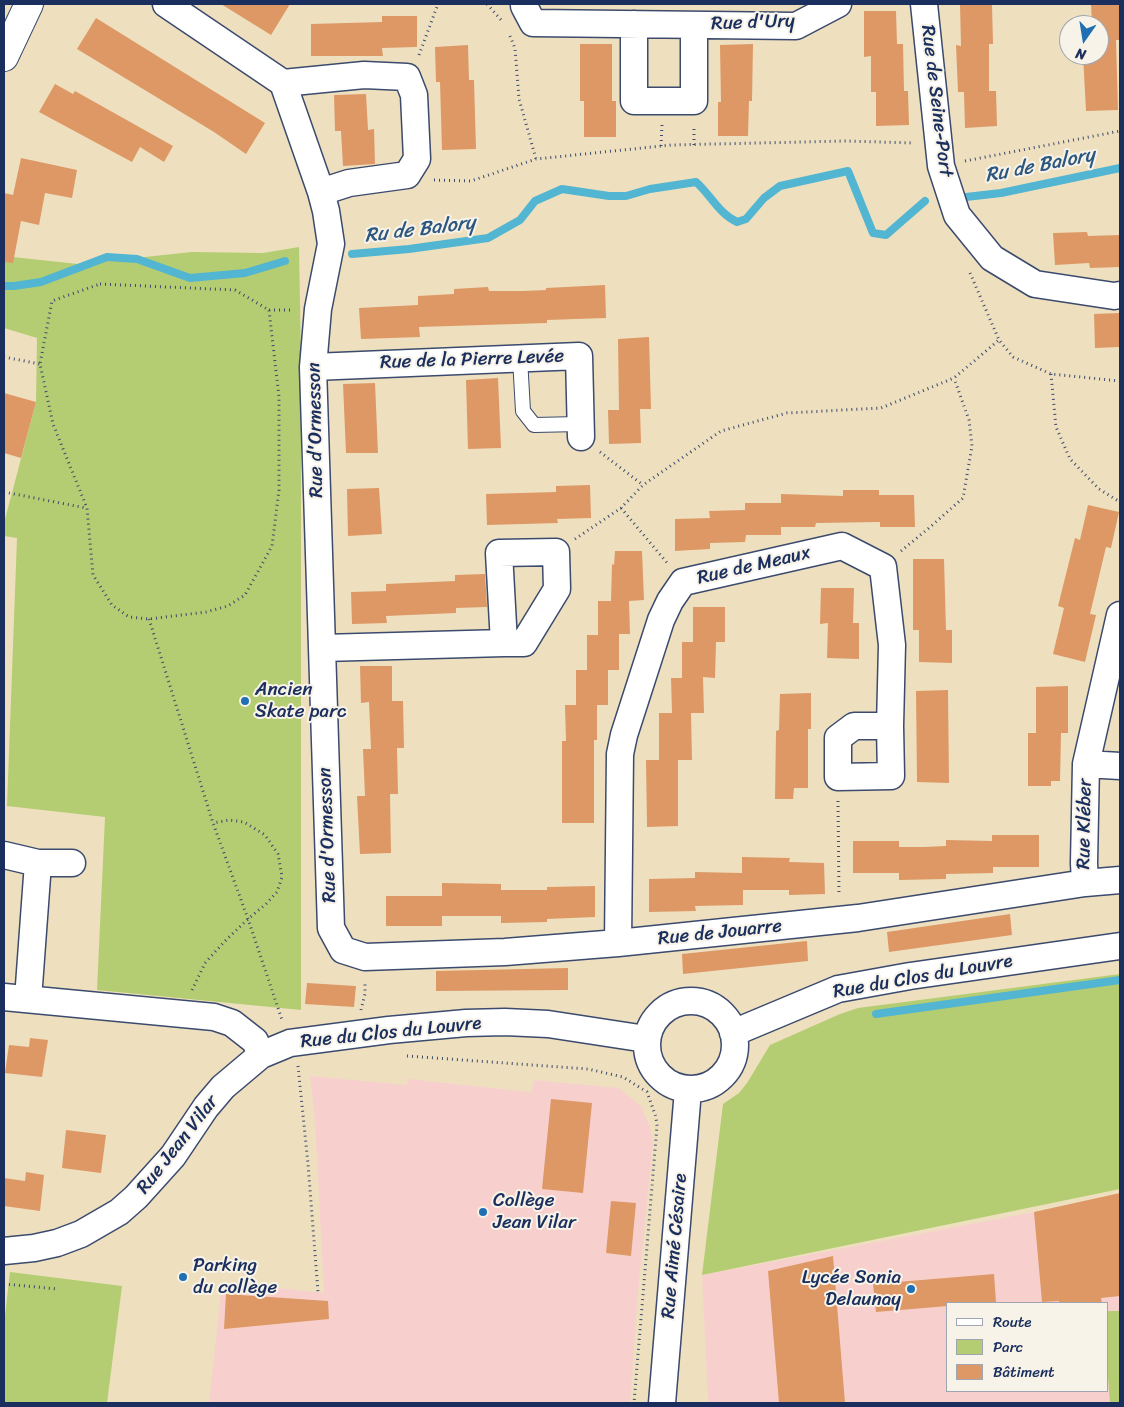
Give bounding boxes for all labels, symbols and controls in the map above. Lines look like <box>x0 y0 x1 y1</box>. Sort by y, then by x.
street label: Rue d'Ury <box>711 10 795 36</box>
north arrow <box>1059 15 1109 65</box>
street label: Rue de Seine-Port <box>915 24 957 178</box>
text: N <box>1073 41 1088 67</box>
water label: Ru de Balory <box>983 144 1097 188</box>
water label: Ru de Balory <box>363 211 477 249</box>
street label: Rue de la Pierre Levée <box>380 345 564 375</box>
street label: Rue d'Ormesson <box>303 362 329 498</box>
street label: Rue de Meaux <box>695 542 813 590</box>
place label: Ancien Skate parc <box>255 679 346 723</box>
marker: Ancien Skate parc <box>239 695 251 707</box>
street label: Rue d'Ormesson <box>314 767 342 903</box>
street label: Rue Kléber <box>1073 778 1097 870</box>
street label: Rue de Jouarre <box>657 915 783 951</box>
street label: Rue du Clos du Louvre <box>832 950 1014 1004</box>
street label: Rue du Clos du Louvre <box>299 1012 483 1054</box>
street label: Rue Jean Vilar <box>132 1091 224 1199</box>
street label: Rue Aimé Césaire <box>657 1173 693 1319</box>
place label: Collège Jean Vilar <box>493 1190 576 1234</box>
marker: Collège Jean Vilar <box>477 1206 489 1218</box>
place label: Parking du collège <box>193 1255 277 1299</box>
place label: Lycée Sonia Delaunay <box>802 1267 901 1311</box>
marker: Parking du collège <box>177 1271 189 1283</box>
marker: Lycée Sonia Delaunay <box>905 1283 917 1295</box>
legend <box>946 1302 1109 1392</box>
text: Route <box>993 1309 1032 1335</box>
text: Parc <box>993 1334 1023 1360</box>
text: Bâtiment <box>993 1359 1055 1385</box>

